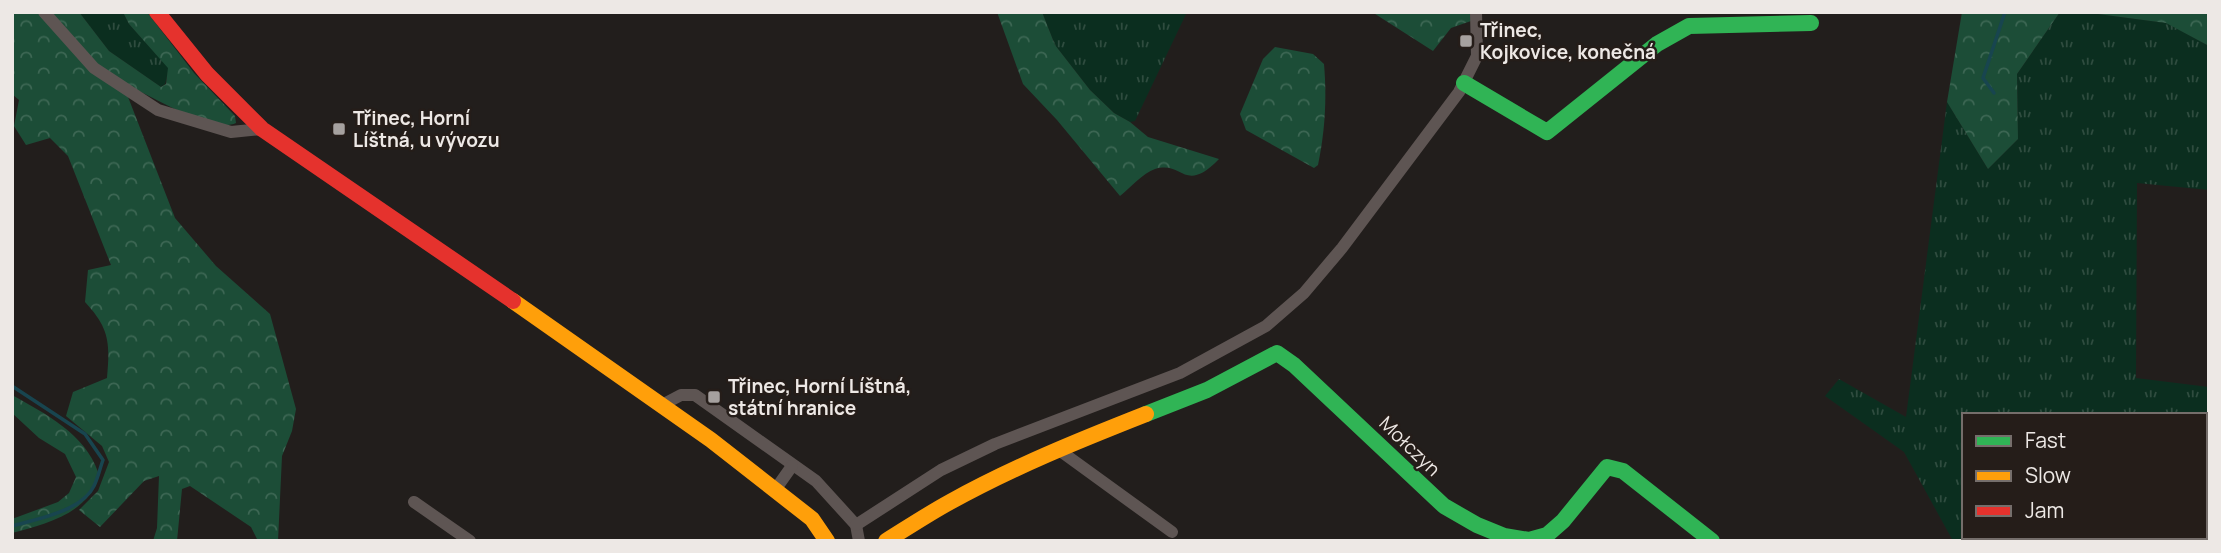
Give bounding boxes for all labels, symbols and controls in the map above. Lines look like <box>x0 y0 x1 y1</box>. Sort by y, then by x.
place label: Třinec, Kojkovice, konečná <box>1480 17 1656 65</box>
marker: Třinec, Kojkovice, konečná <box>1458 33 1474 49</box>
place label: Třinec, Horní Líštná, u vývozu <box>353 105 500 153</box>
marker: Třinec, Horní Líštná, u vývozu <box>331 121 347 137</box>
place label: Třinec, Horní Líštná, státní hranice <box>728 373 911 421</box>
marker: Třinec, Horní Líštná, státní hranice <box>706 389 722 405</box>
street label: Mołczyn <box>1374 410 1446 482</box>
legend <box>1962 413 2207 539</box>
text: Fast <box>2025 426 2066 454</box>
text: Slow <box>2025 461 2071 489</box>
text: Jam <box>2025 496 2064 524</box>

